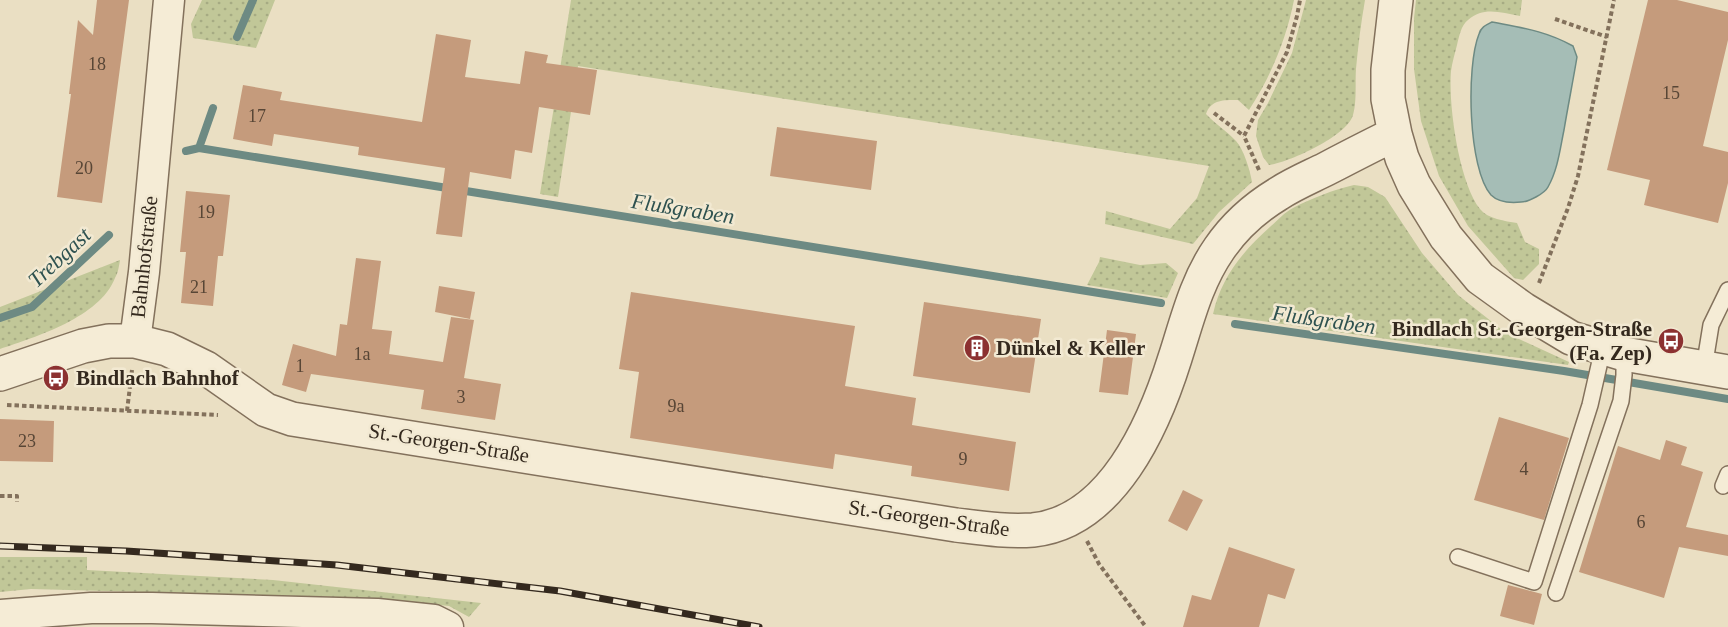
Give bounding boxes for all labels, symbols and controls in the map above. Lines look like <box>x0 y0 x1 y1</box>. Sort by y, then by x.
house number: 18 <box>88 54 106 74</box>
house number: 15 <box>1662 83 1680 103</box>
house number: 17 <box>248 106 266 126</box>
house number: 20 <box>75 158 93 178</box>
water label: Flußgraben <box>629 188 736 229</box>
street label: Bahnhofstraße <box>126 195 162 319</box>
house number: 19 <box>197 202 215 222</box>
water label: Trebgast <box>23 222 96 292</box>
house number: 21 <box>190 277 208 297</box>
water label: Flußgraben <box>1270 300 1377 339</box>
place label: Bindlach St.-Georgen-Straße (Fa. Zep) <box>1392 317 1652 365</box>
bus stop icon: Bindlach St.-Georgen-Straße (Fa. Zep) <box>1656 326 1686 356</box>
building icon: Dünkel & Keller <box>962 333 992 363</box>
place label: Dünkel & Keller <box>996 336 1145 360</box>
house number: 1a <box>354 344 371 364</box>
house number: 1 <box>296 356 305 376</box>
bus stop icon: Bindlach Bahnhof <box>41 363 71 393</box>
place label: Bindlach Bahnhof <box>76 366 240 390</box>
house number: 3 <box>457 387 466 407</box>
house number: 9a <box>668 396 685 416</box>
street label: St.-Georgen-Straße <box>367 418 531 468</box>
house number: 23 <box>18 431 36 451</box>
house number: 9 <box>959 449 968 469</box>
house number: 4 <box>1520 459 1529 479</box>
street label: St.-Georgen-Straße <box>847 495 1011 541</box>
house number: 6 <box>1637 512 1646 532</box>

